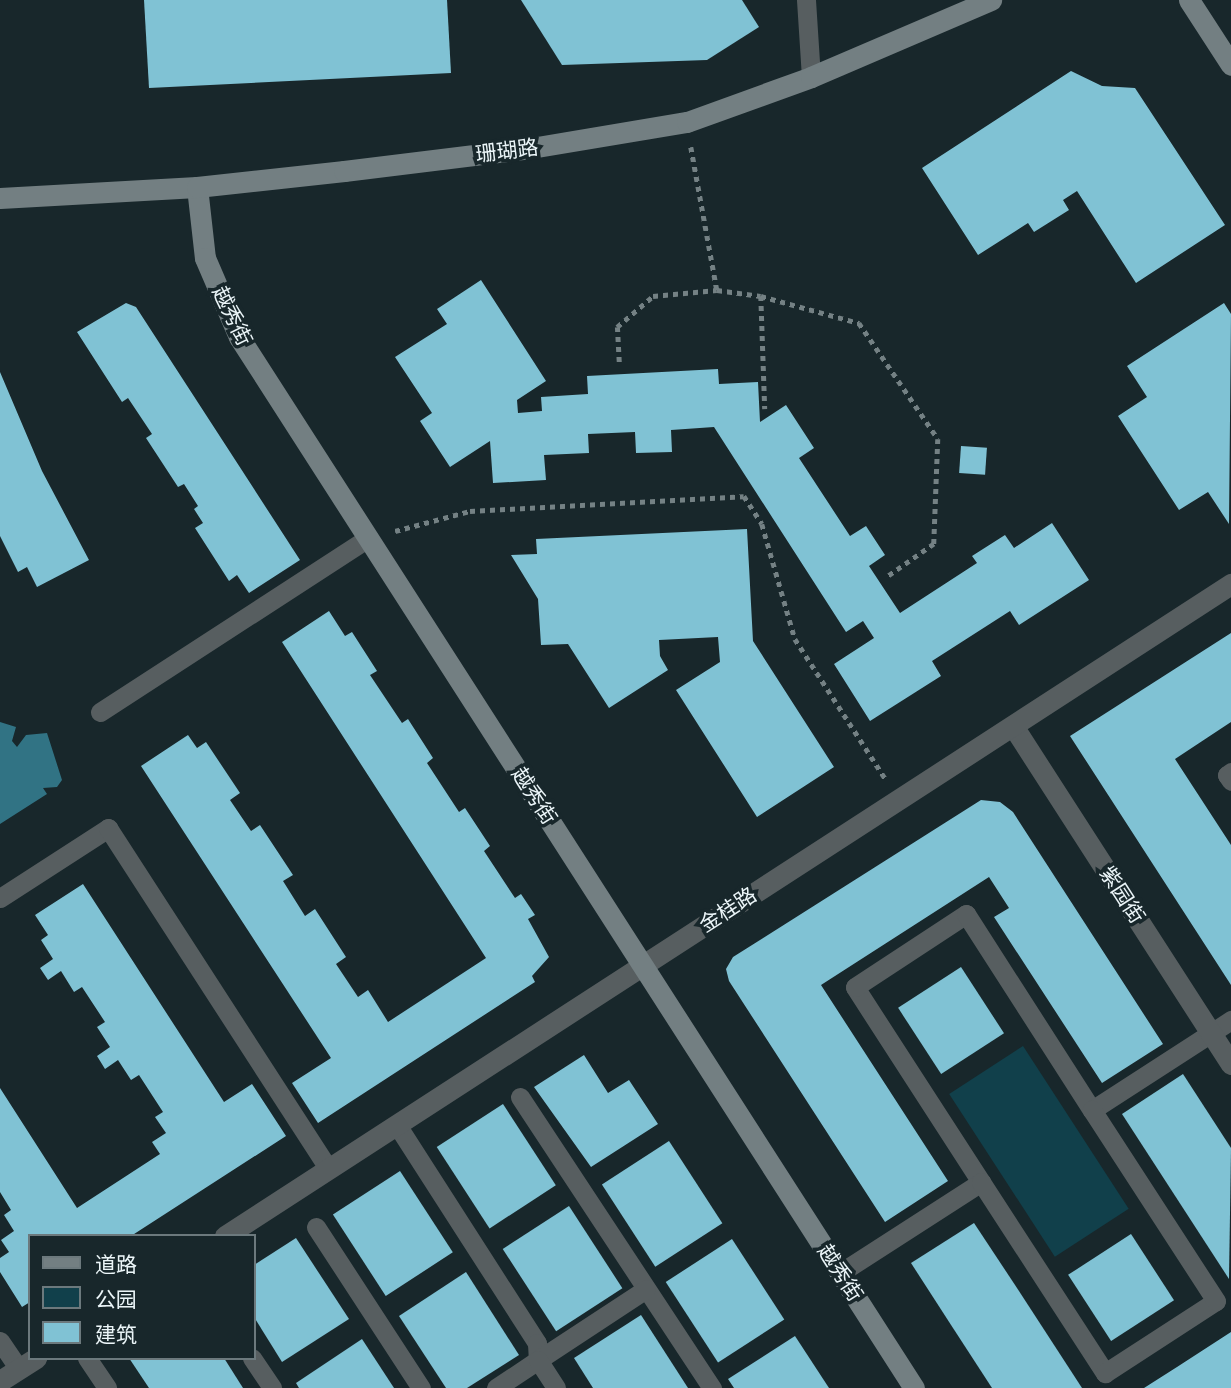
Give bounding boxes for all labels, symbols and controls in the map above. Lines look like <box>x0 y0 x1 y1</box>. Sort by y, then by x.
street label: 珊瑚路 <box>474 135 540 167</box>
street label: 越秀街 <box>207 282 257 350</box>
street label: 越秀街 <box>506 763 562 829</box>
street label: 紫园街 <box>1094 862 1150 928</box>
street label: 金桂路 <box>695 882 761 938</box>
legend <box>28 1234 256 1360</box>
street label: 越秀街 <box>812 1240 868 1306</box>
text: 道路 <box>95 1253 137 1276</box>
text: 公园 <box>95 1288 137 1311</box>
text: 建筑 <box>95 1323 137 1346</box>

